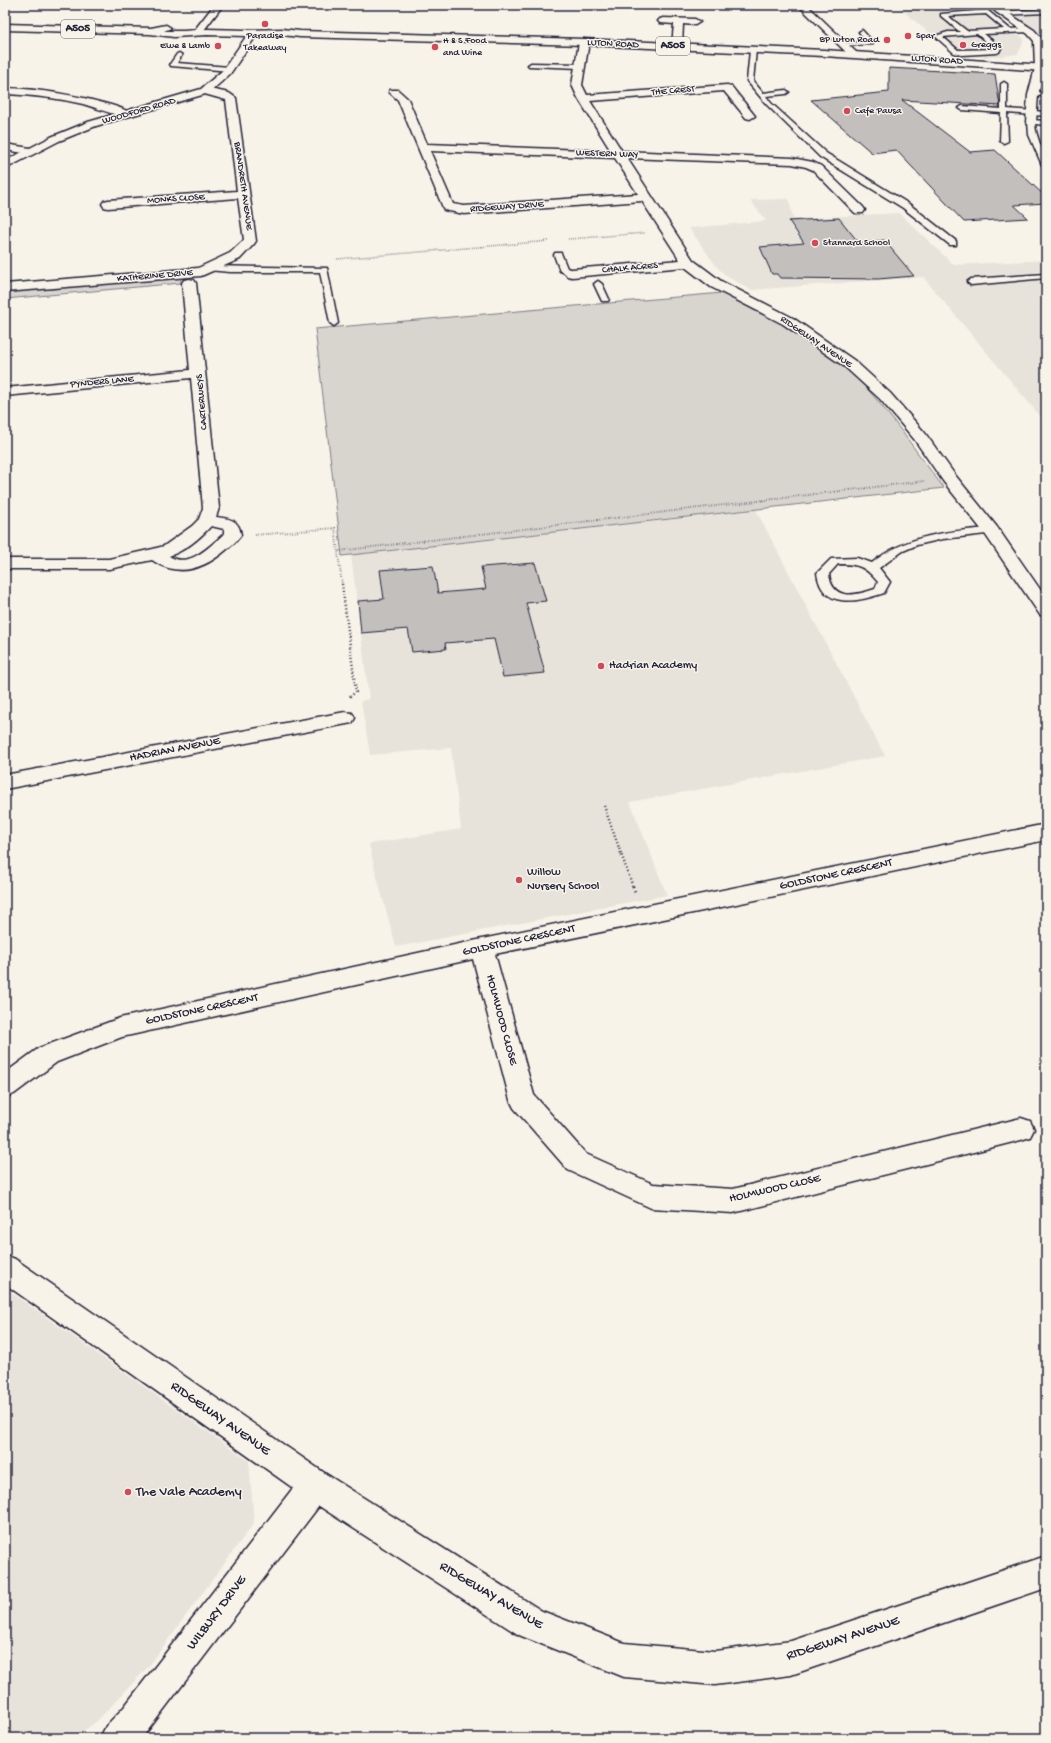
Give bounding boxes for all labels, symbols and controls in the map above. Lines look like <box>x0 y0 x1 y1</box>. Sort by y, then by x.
marker: Paradise Takeaway <box>260 19 270 29</box>
road number: A505 <box>61 20 95 38</box>
place label: Paradise Takeaway <box>243 30 286 54</box>
place label: Spar <box>916 30 936 42</box>
marker: Spar <box>903 31 913 41</box>
place label: BP Luton Road <box>818 34 880 46</box>
place label: H & S Food and Wine <box>443 35 488 59</box>
marker: BP Luton Road <box>882 35 892 45</box>
street label: LUTON ROAD <box>587 37 640 51</box>
road number: A505 <box>656 37 690 55</box>
place label: Greggs <box>971 39 1001 51</box>
place label: Ewe & Lamb <box>160 40 211 52</box>
marker: Greggs <box>958 40 968 50</box>
marker: Ewe & Lamb <box>213 41 223 51</box>
marker: H & S Food and Wine <box>430 42 440 52</box>
street label: LUTON ROAD <box>911 52 964 68</box>
street label: THE CREST <box>650 83 696 99</box>
street label: WOODFORD ROAD <box>101 95 178 127</box>
place label: Cafe Pausa <box>855 105 902 117</box>
marker: Cafe Pausa <box>842 106 852 116</box>
street label: BRANDRETH AVENUE <box>231 140 255 232</box>
street label: WESTERN WAY <box>575 147 639 161</box>
street label: MONKS CLOSE <box>147 191 206 207</box>
street label: RIDGEWAY DRIVE <box>470 198 545 216</box>
place label: Stannard School <box>823 237 890 249</box>
marker: Stannard School <box>810 238 820 248</box>
street label: CHALK ACRES <box>602 260 659 276</box>
street label: KATHERINE DRIVE <box>117 267 194 285</box>
street label: RIDGEWAY AVENUE <box>778 313 855 371</box>
street label: PYNDERS LANE <box>69 373 135 391</box>
street label: CARTERWEYS <box>194 373 210 430</box>
place label: Hadrian Academy <box>609 659 697 673</box>
marker: Hadrian Academy <box>596 661 606 671</box>
street label: HADRIAN AVENUE <box>128 734 222 766</box>
street label: GOLDSTONE CRESCENT <box>778 856 895 894</box>
place label: Willow Nursery School <box>527 866 600 894</box>
marker: Willow Nursery School <box>514 875 524 885</box>
street label: GOLDSTONE CRESCENT <box>461 922 578 960</box>
street label: HOLMWOOD CLOSE <box>482 973 520 1067</box>
street label: GOLDSTONE CRESCENT <box>144 991 261 1029</box>
street label: HOLMWOOD CLOSE <box>728 1172 823 1206</box>
street label: RIDGEWAY AVENUE <box>167 1378 274 1461</box>
place label: The Vale Academy <box>135 1484 242 1501</box>
marker: The Vale Academy <box>123 1487 133 1497</box>
street label: RIDGEWAY AVENUE <box>436 1558 547 1634</box>
street label: WILBURY DRIVE <box>183 1571 251 1654</box>
street label: RIDGEWAY AVENUE <box>784 1612 903 1665</box>

